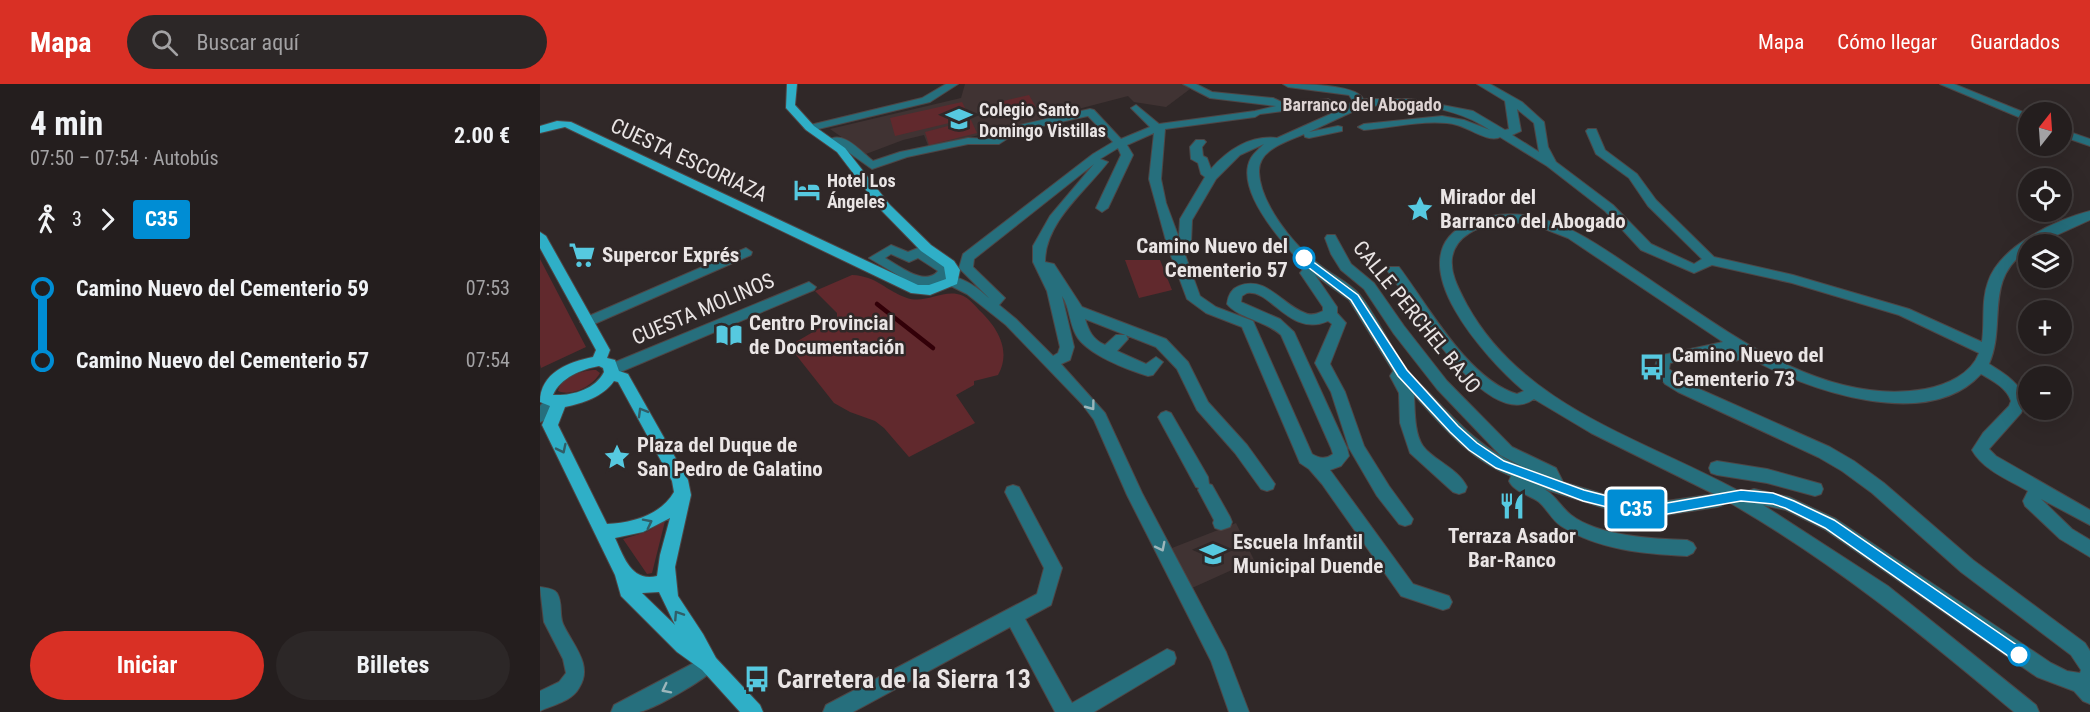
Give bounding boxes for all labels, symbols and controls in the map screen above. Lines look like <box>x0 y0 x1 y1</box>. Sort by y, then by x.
search box <box>127 15 547 69</box>
text: Mapa <box>30 26 91 59</box>
icon: search <box>148 26 181 59</box>
text: Buscar aquí <box>196 30 299 55</box>
text: Mapa <box>1758 30 1804 54</box>
text: Cómo llegar <box>1837 30 1937 54</box>
text: Guardados <box>1970 30 2060 54</box>
district label: Barranco del Abogado <box>1282 94 1442 115</box>
place label: Colegio Santo Domingo Vistillas <box>979 99 1106 141</box>
north arrow <box>2018 102 2072 156</box>
map controls <box>2018 102 2072 420</box>
text: 4 min <box>30 104 103 143</box>
school or university icon: Colegio Santo Domingo Vistillas <box>944 104 974 134</box>
street label: CUESTA ESCORIAZA <box>607 113 771 207</box>
text: 2.00 € <box>454 123 510 148</box>
text: 07:50 – 07:54 · Autobús <box>30 146 219 170</box>
button: locate <box>2018 168 2072 222</box>
place label: Hotel Los Ángeles <box>827 170 896 212</box>
hotel icon: Hotel Los Ángeles <box>792 175 822 205</box>
place label: Mirador del Barranco del Abogado <box>1440 185 1626 233</box>
place icon: Mirador del Barranco del Abogado <box>1405 194 1435 224</box>
icon: walk <box>30 203 63 236</box>
icon: forward <box>91 203 124 236</box>
text: 3 <box>72 207 82 231</box>
text: C35 <box>145 207 178 231</box>
place label: Camino Nuevo del Cementerio 57 <box>1136 234 1288 282</box>
button: layers <box>2018 234 2072 288</box>
street label: CALLE PERCHEL BAJO <box>1348 236 1486 398</box>
supermarket icon: Supercor Exprés <box>567 240 597 270</box>
place label: Supercor Exprés <box>602 243 739 267</box>
marker: Camino Nuevo del Cementerio 57 <box>1293 247 1315 269</box>
street label: CUESTA MOLINOS <box>628 268 778 350</box>
text: Camino Nuevo del Cementerio 59 <box>76 276 369 301</box>
text: 07:53 <box>466 276 510 300</box>
button: + <box>2018 300 2072 354</box>
place label: Centro Provincial de Documentación <box>749 311 905 359</box>
library icon: Centro Provincial de Documentación <box>714 320 744 350</box>
place label: Camino Nuevo del Cementerio 73 <box>1672 343 1824 391</box>
text: Camino Nuevo del Cementerio 57 <box>76 348 369 373</box>
text: 07:54 <box>466 348 510 372</box>
bus stop icon: Camino Nuevo del Cementerio 73 <box>1637 352 1667 382</box>
button: − <box>2018 366 2072 420</box>
one-way arrow <box>1084 399 1095 410</box>
one-way arrow <box>638 407 649 418</box>
place label: Plaza del Duque de San Pedro de Galatino <box>637 433 823 481</box>
place icon: Plaza del Duque de San Pedro de Galatino <box>602 442 632 472</box>
one-way arrow <box>555 443 566 454</box>
line badge: C35 <box>1602 490 1670 528</box>
restaurant icon: Terraza Asador Bar-Ranco <box>1497 491 1527 521</box>
text: C35 <box>1619 497 1653 521</box>
one-way arrow <box>642 519 652 530</box>
place label: Terraza Asador Bar-Ranco <box>1448 524 1576 572</box>
place label: Escuela Infantil Municipal Duende <box>1233 530 1383 578</box>
school or university icon: Escuela Infantil Municipal Duende <box>1198 539 1228 569</box>
one-way arrow <box>1154 541 1166 552</box>
one-way arrow <box>675 610 686 621</box>
button: Iniciar <box>30 631 264 700</box>
button: Billetes <box>276 631 510 700</box>
unlabelled marker <box>2008 644 2030 666</box>
bus stop icon: Carretera de la Sierra 13 <box>742 664 772 694</box>
place label: Carretera de la Sierra 13 <box>777 664 1031 694</box>
one-way arrow <box>661 682 672 694</box>

